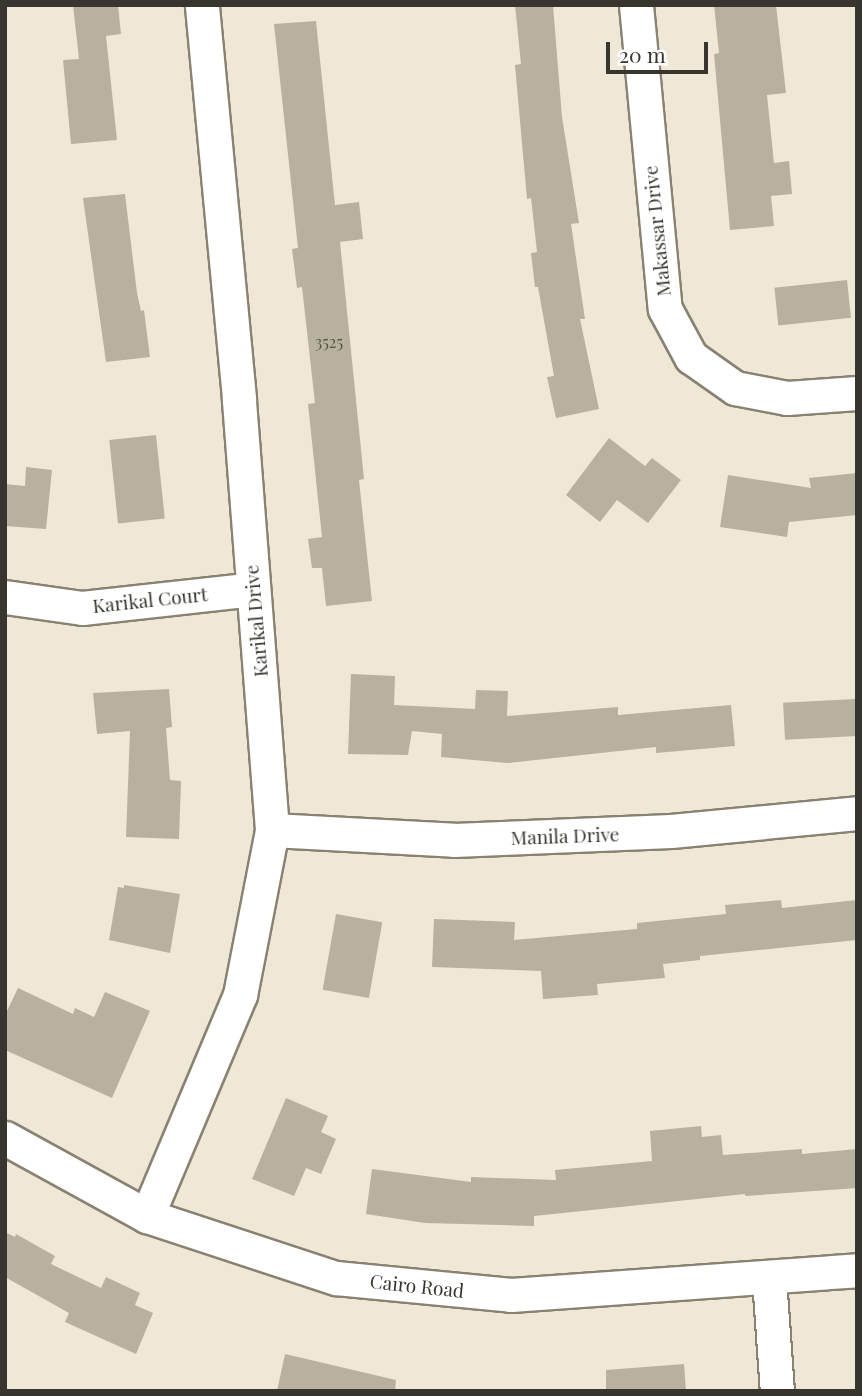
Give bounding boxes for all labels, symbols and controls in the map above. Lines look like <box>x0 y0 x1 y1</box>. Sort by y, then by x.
scale bar <box>610 28 712 72</box>
text: 20 m <box>619 40 666 68</box>
street label: Makassar Drive <box>639 164 675 298</box>
house number: 3525 <box>315 332 343 352</box>
street label: Karikal Drive <box>240 564 272 678</box>
street label: Karikal Court <box>91 583 209 617</box>
street label: Manila Drive <box>510 823 620 849</box>
street label: Cairo Road <box>369 1270 465 1302</box>

